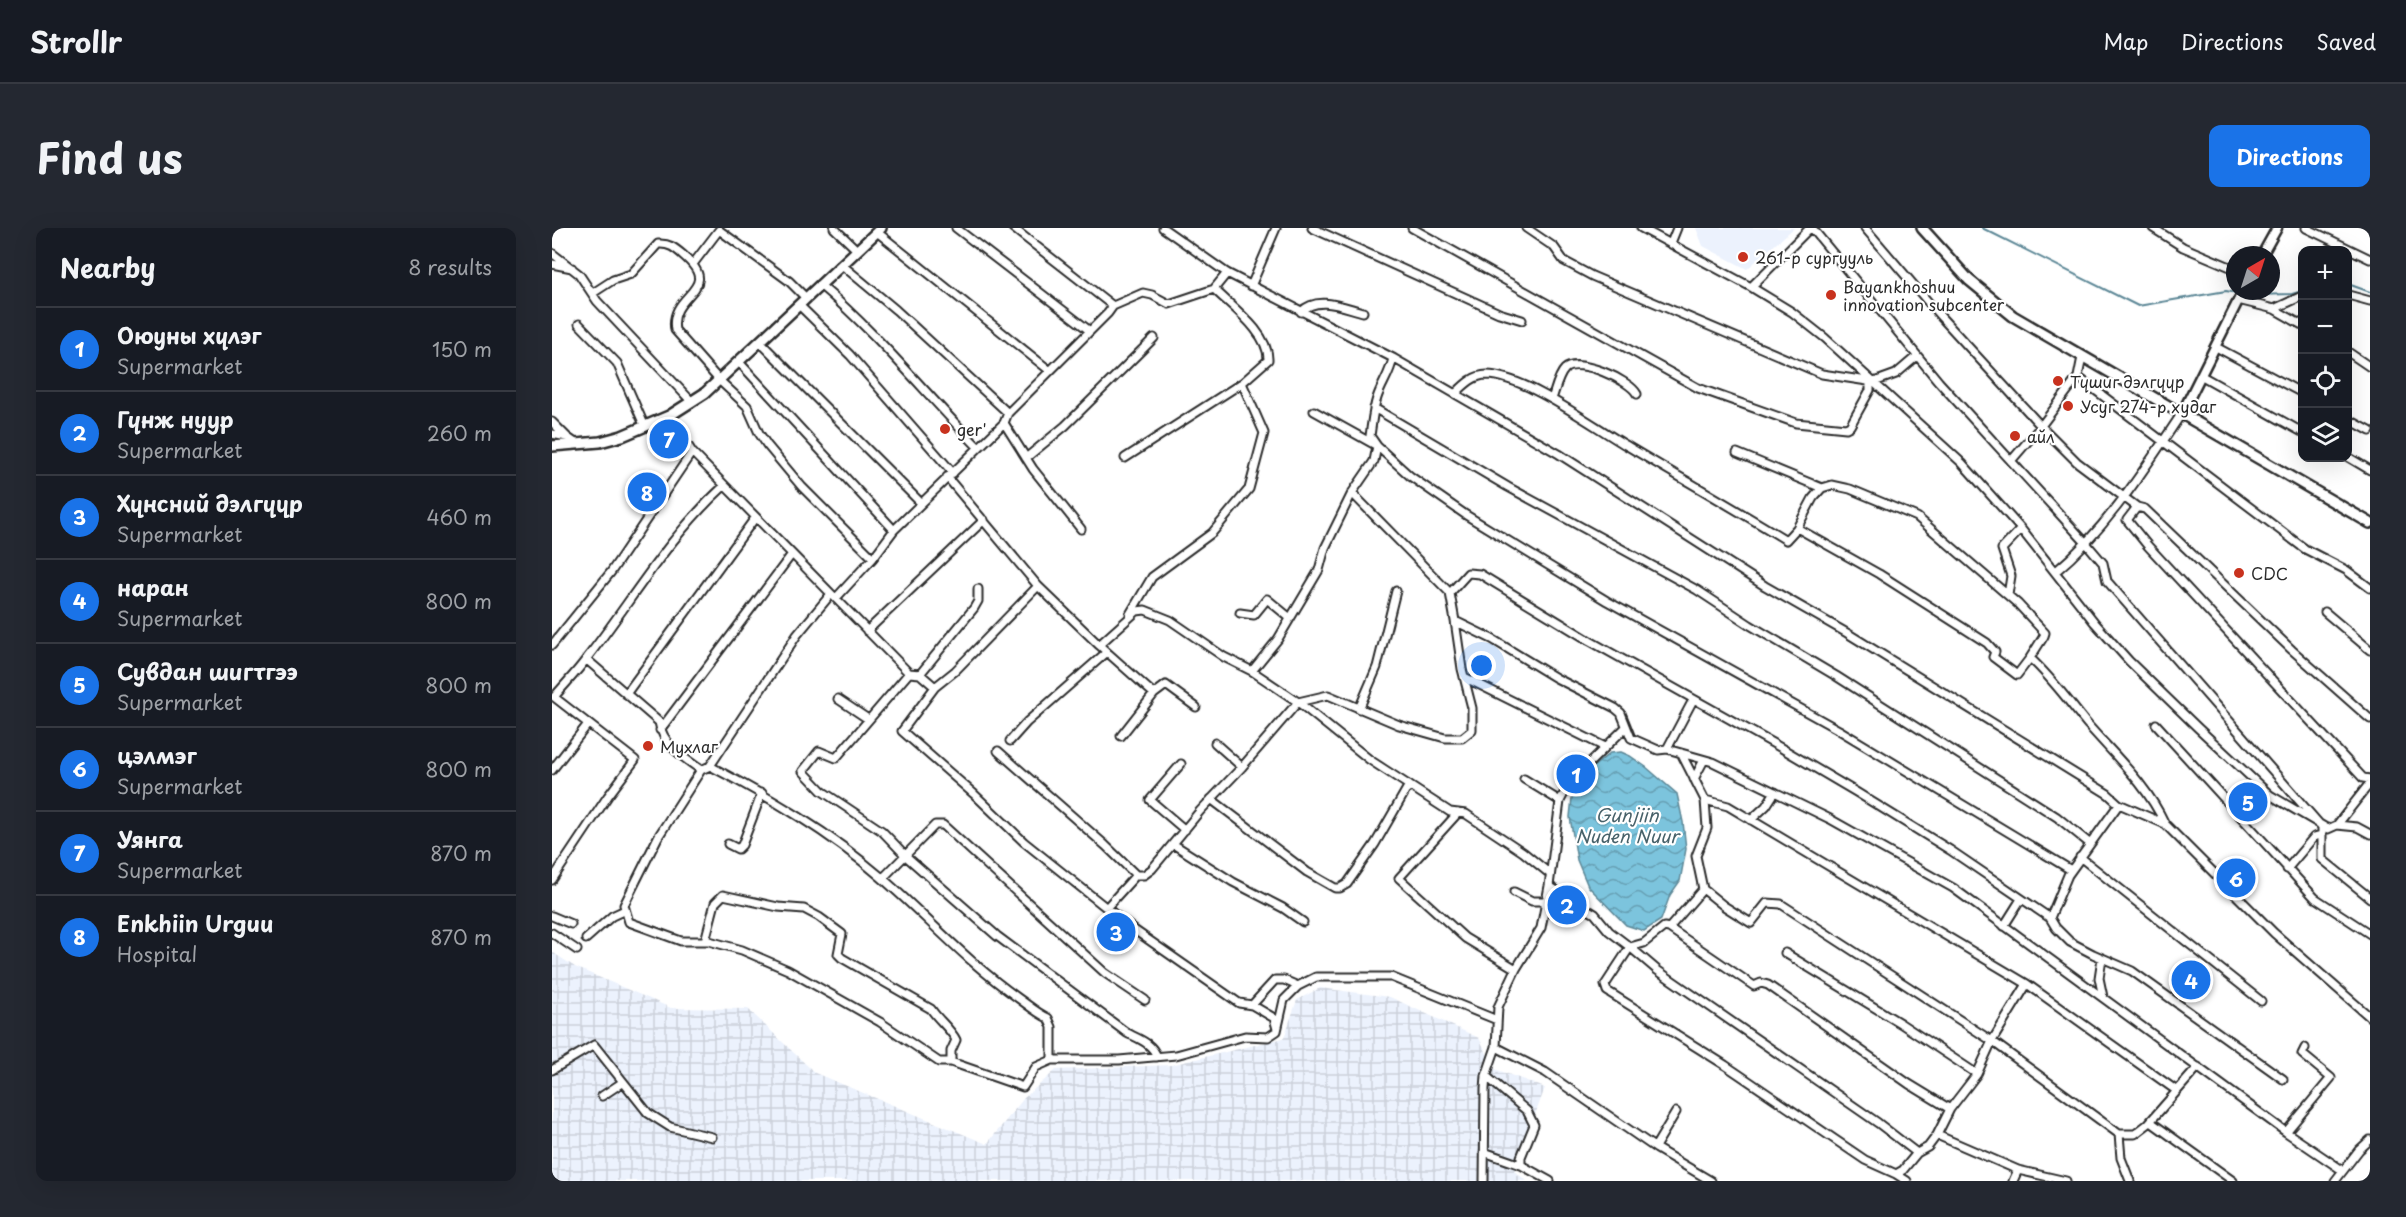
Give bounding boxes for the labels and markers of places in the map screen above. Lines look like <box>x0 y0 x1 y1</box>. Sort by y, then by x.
place label: 261-р сургууль <box>1755 245 1873 269</box>
marker: 261-р сургууль <box>1736 250 1750 264</box>
place label: Bayankhoshuu innovation subcenter <box>1843 274 2005 316</box>
marker: Bayankhoshuu innovation subcenter <box>1824 288 1838 302</box>
place label: Түшиг дэлгүүр <box>2070 369 2184 393</box>
marker: Түшиг дэлгүүр <box>2051 374 2065 388</box>
place label: Усуг 274-р худаг <box>2080 394 2217 418</box>
marker: Усуг 274-р худаг <box>2061 399 2075 413</box>
pin: 7 <box>650 416 688 462</box>
place label: ger' <box>957 417 987 441</box>
marker: ger' <box>938 422 952 436</box>
place label: айл <box>2027 424 2055 448</box>
marker: айл <box>2008 429 2022 443</box>
pin: 8 <box>628 470 667 514</box>
place label: CDC <box>2251 561 2288 585</box>
marker: CDC <box>2232 566 2246 580</box>
place label: Мухлаг <box>660 734 719 758</box>
marker: Мухлаг <box>641 739 655 753</box>
pin: 1 <box>1556 752 1596 796</box>
pin: 5 <box>2228 780 2268 824</box>
pin: 6 <box>2216 856 2256 900</box>
pin: 2 <box>1548 882 1586 928</box>
pin: 3 <box>1096 910 1136 954</box>
pin: 4 <box>2172 958 2210 1002</box>

